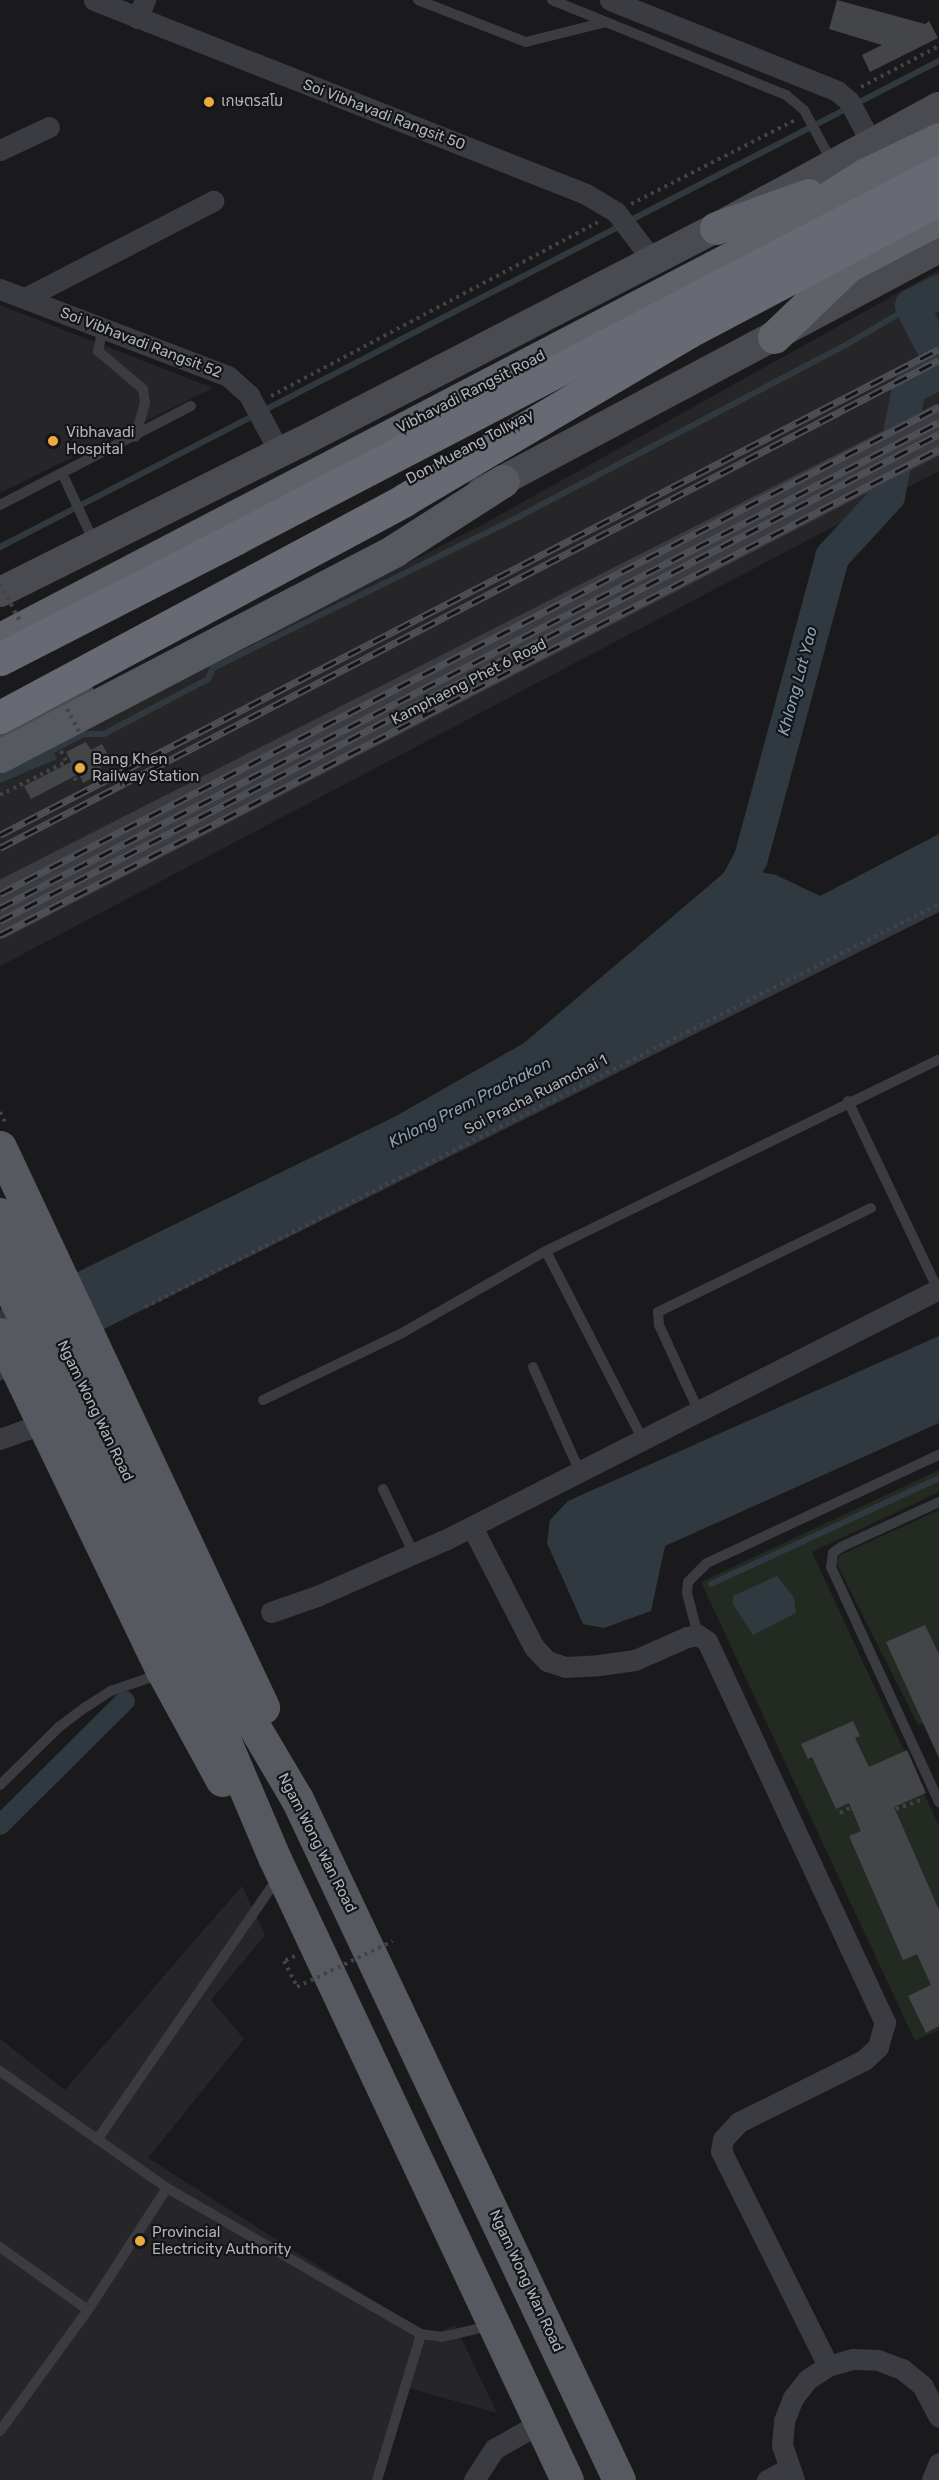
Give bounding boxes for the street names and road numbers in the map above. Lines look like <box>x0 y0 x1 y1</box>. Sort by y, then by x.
street label: Soi Vibhavadi Rangsit 50 <box>300 76 468 154</box>
street label: Soi Vibhavadi Rangsit 52 <box>57 304 225 382</box>
street label: Vibhavadi Rangsit Road <box>394 347 548 437</box>
street label: Don Mueang Tollway <box>403 406 537 488</box>
street label: Kamphaeng Phet 6 Road <box>388 635 550 729</box>
street label: Soi Pracha Ruamchai 1 <box>462 1051 610 1139</box>
street label: Ngam Wong Wan Road <box>53 1337 137 1485</box>
street label: Ngam Wong Wan Road <box>274 1770 360 1916</box>
street label: Ngam Wong Wan Road <box>485 2207 567 2355</box>

